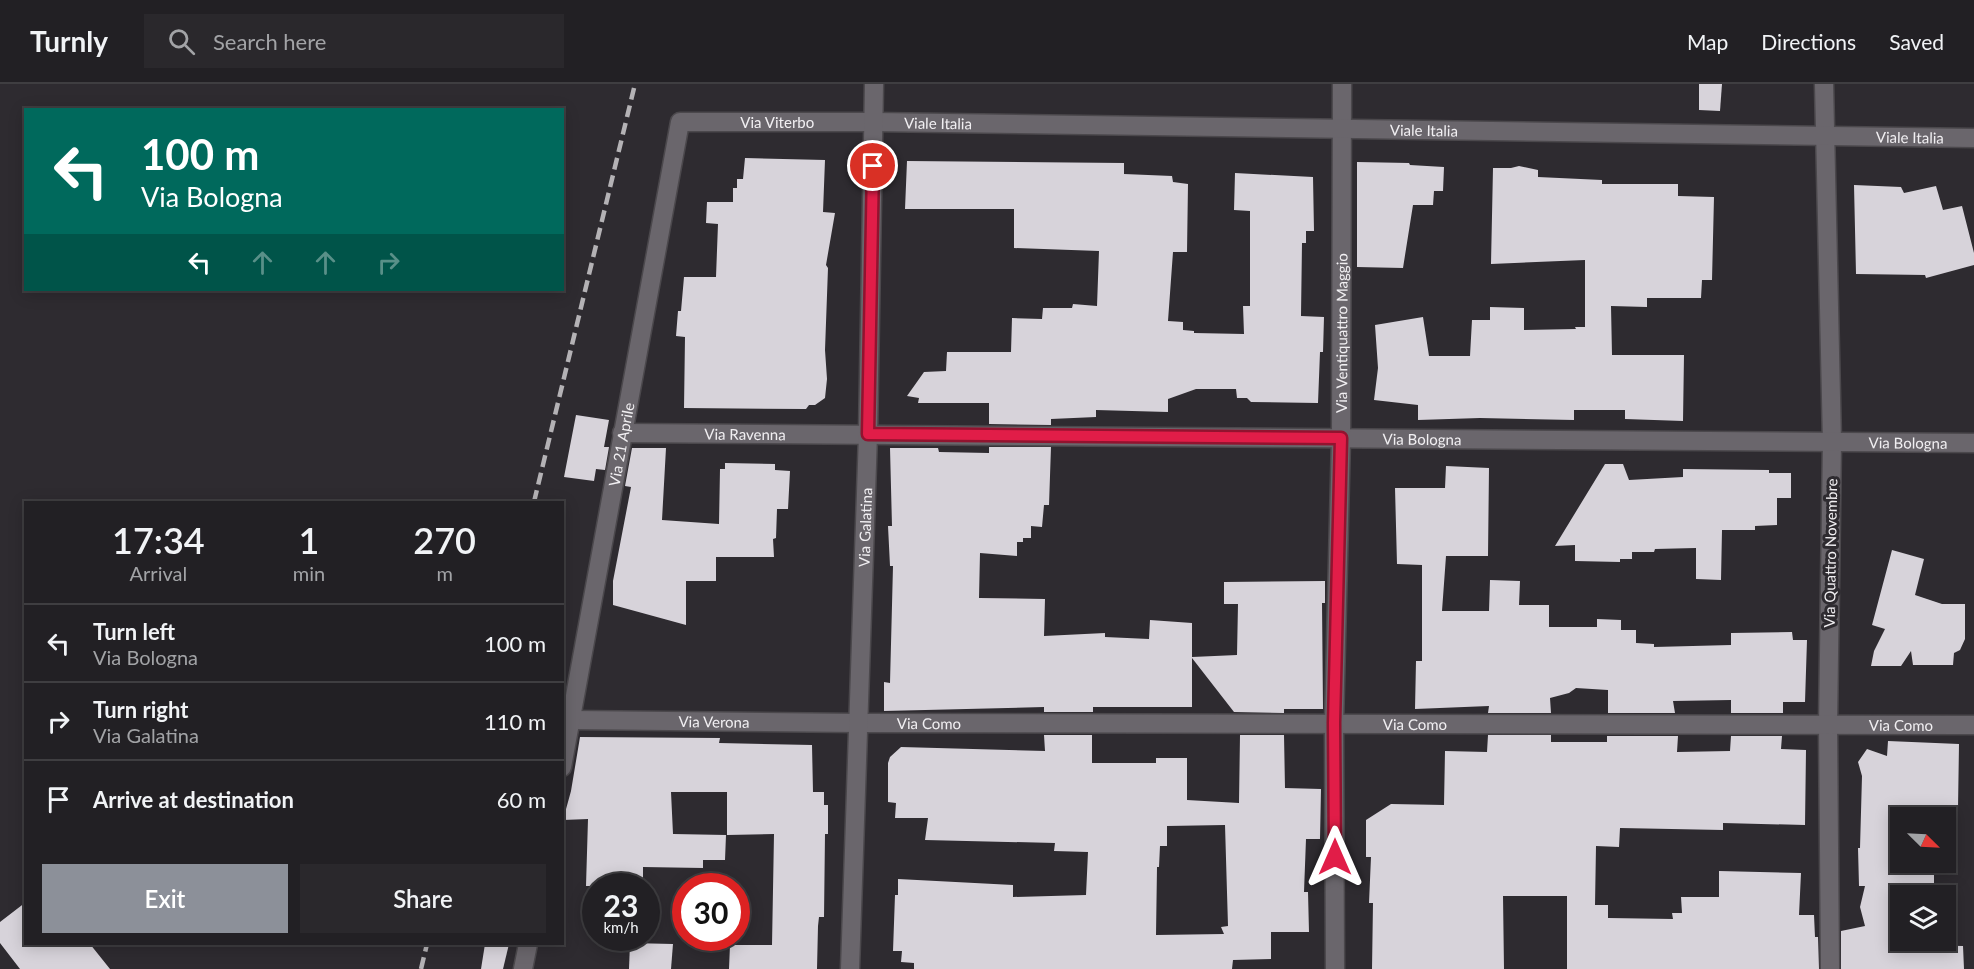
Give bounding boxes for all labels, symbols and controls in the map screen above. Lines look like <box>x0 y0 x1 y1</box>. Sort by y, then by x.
search box <box>144 14 564 68</box>
text: Turnly <box>30 24 108 58</box>
icon: search <box>165 25 198 58</box>
text: Search here <box>213 28 326 55</box>
text: Map <box>1687 29 1728 54</box>
text: Directions <box>1761 29 1856 54</box>
text: Saved <box>1889 29 1944 54</box>
street label: Via Viterbo <box>740 113 814 131</box>
street label: Viale Italia <box>904 113 972 132</box>
street label: Viale Italia <box>1390 121 1458 139</box>
street label: Viale Italia <box>1876 128 1944 147</box>
text: 100 m <box>141 129 259 179</box>
icon: left <box>42 132 120 210</box>
pin <box>847 140 898 191</box>
icon: arrive <box>856 149 889 182</box>
text: Via Bologna <box>141 180 283 213</box>
icon: left <box>183 246 216 279</box>
icon: ahead <box>246 246 279 279</box>
icon: ahead <box>309 246 342 279</box>
icon: right <box>372 246 405 279</box>
street label: Via Ventiquattro Maggio <box>1332 253 1351 413</box>
street label: Via 21 Aprile <box>605 401 638 488</box>
street label: Via Ravenna <box>704 425 786 443</box>
street label: Via Bologna <box>1382 430 1461 448</box>
street label: Via Bologna <box>1868 433 1947 452</box>
street label: Via Quattro Novembre <box>1820 478 1840 628</box>
street label: Via Galatina <box>855 487 875 567</box>
text: 17:34 <box>112 518 205 562</box>
text: 1 <box>299 518 319 562</box>
text: 270 <box>413 518 476 562</box>
text: Arrival <box>130 561 187 585</box>
text: min <box>293 561 325 585</box>
text: m <box>436 561 453 585</box>
text: Turn left <box>93 618 175 645</box>
icon: left <box>42 627 75 660</box>
text: 100 m <box>484 630 546 657</box>
text: Via Bologna <box>93 645 198 669</box>
text: Turn right <box>93 696 188 723</box>
icon: right <box>42 705 75 738</box>
text: 110 m <box>484 708 546 735</box>
street label: Via Verona <box>678 712 750 731</box>
street label: Via Como <box>897 714 961 732</box>
street label: Via Como <box>1383 715 1447 733</box>
street label: Via Como <box>1869 716 1933 734</box>
text: Via Galatina <box>93 723 199 747</box>
icon: arrive <box>42 783 75 816</box>
text: Arrive at destination <box>93 786 294 813</box>
text: 60 m <box>497 786 546 813</box>
north arrow <box>1890 807 1956 873</box>
map controls <box>1890 807 1956 951</box>
position arrow <box>1303 825 1367 889</box>
button: Exit <box>42 864 288 933</box>
button: Share <box>300 864 546 933</box>
speed limit sign: 30 <box>672 873 750 951</box>
button: layers <box>1890 885 1956 951</box>
text: 23 <box>604 887 638 923</box>
text: km/h <box>603 918 639 936</box>

